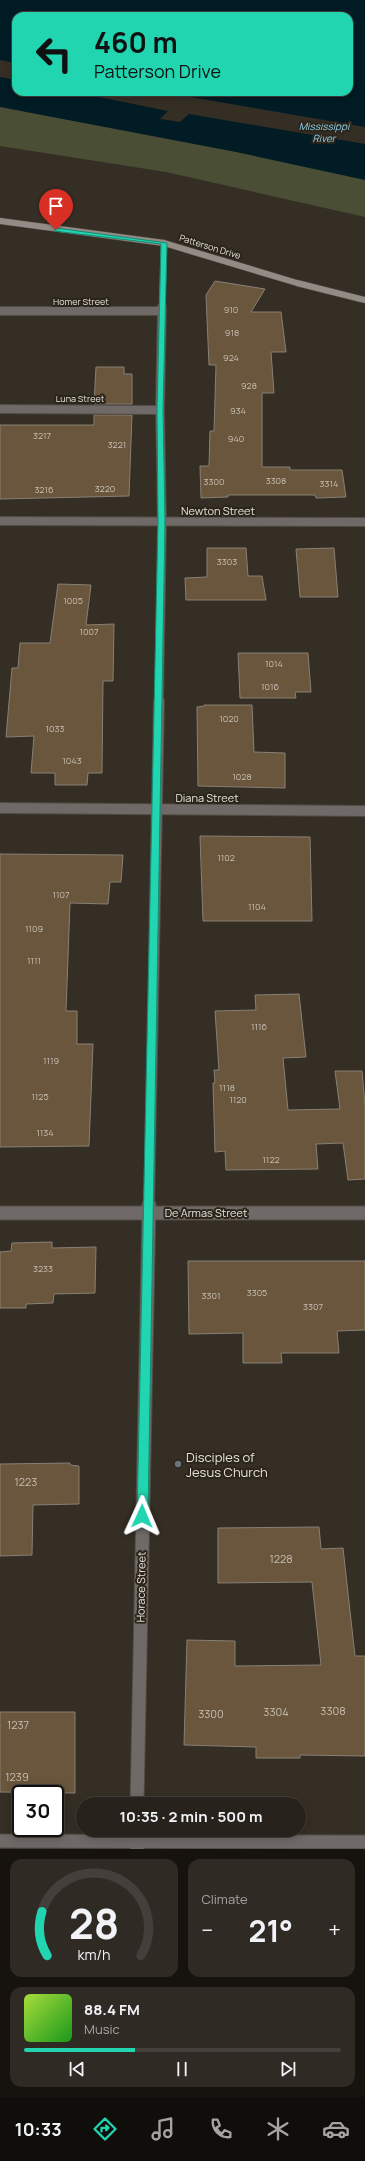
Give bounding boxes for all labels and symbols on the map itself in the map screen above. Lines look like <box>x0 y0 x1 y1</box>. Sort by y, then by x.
water label: Mississippi River <box>299 119 351 145</box>
pin <box>39 189 73 230</box>
street label: Patterson Drive <box>178 231 242 262</box>
street label: Homer Street <box>53 295 109 308</box>
house number: 910 <box>224 303 238 316</box>
house number: 918 <box>225 326 239 339</box>
house number: 924 <box>223 351 239 364</box>
house number: 928 <box>241 379 257 392</box>
street label: Luna Street <box>56 392 105 405</box>
house number: 934 <box>230 404 246 417</box>
house number: 3217 <box>33 429 52 442</box>
house number: 940 <box>228 432 244 445</box>
house number: 3221 <box>108 438 126 451</box>
house number: 3308 <box>266 474 286 487</box>
house number: 3300 <box>204 475 224 488</box>
house number: 3314 <box>320 477 338 490</box>
house number: 3220 <box>95 482 115 495</box>
house number: 3216 <box>34 483 54 496</box>
street label: Newton Street <box>181 503 255 518</box>
house number: 3303 <box>217 555 237 568</box>
house number: 1005 <box>63 594 83 607</box>
house number: 1007 <box>79 625 99 638</box>
house number: 1014 <box>265 657 283 670</box>
house number: 1016 <box>261 680 279 693</box>
house number: 1020 <box>219 712 239 725</box>
house number: 1033 <box>46 722 64 735</box>
house number: 1043 <box>62 754 82 767</box>
house number: 1028 <box>232 770 252 783</box>
street label: Diana Street <box>175 790 239 805</box>
house number: 1102 <box>217 851 235 864</box>
house number: 1107 <box>52 888 70 901</box>
house number: 1104 <box>248 900 266 913</box>
house number: 1109 <box>25 922 43 935</box>
house number: 1111 <box>27 954 41 967</box>
house number: 1116 <box>251 1020 267 1033</box>
house number: 1119 <box>43 1054 59 1067</box>
house number: 1118 <box>219 1081 235 1094</box>
house number: 1125 <box>31 1090 49 1103</box>
house number: 1120 <box>229 1093 247 1106</box>
house number: 1134 <box>36 1126 54 1139</box>
house number: 1122 <box>262 1153 280 1166</box>
street label: De Armas Street <box>165 1205 247 1220</box>
house number: 3233 <box>33 1262 53 1275</box>
house number: 3305 <box>247 1286 267 1299</box>
house number: 3301 <box>202 1289 220 1302</box>
house number: 3307 <box>303 1300 323 1313</box>
place label: Disciples of Jesus Church <box>186 1448 268 1481</box>
marker: Disciples of Jesus Church <box>173 1459 183 1469</box>
house number: 1223 <box>15 1474 37 1489</box>
position arrow <box>121 1495 163 1537</box>
street label: Horace Street <box>132 1551 149 1622</box>
house number: 1228 <box>269 1551 293 1566</box>
house number: 3308 <box>320 1703 346 1718</box>
house number: 3304 <box>263 1704 289 1719</box>
house number: 3300 <box>198 1706 224 1721</box>
house number: 1237 <box>7 1717 29 1732</box>
house number: 1239 <box>5 1769 29 1784</box>
speed limit sign: 30 <box>12 1785 64 1837</box>

